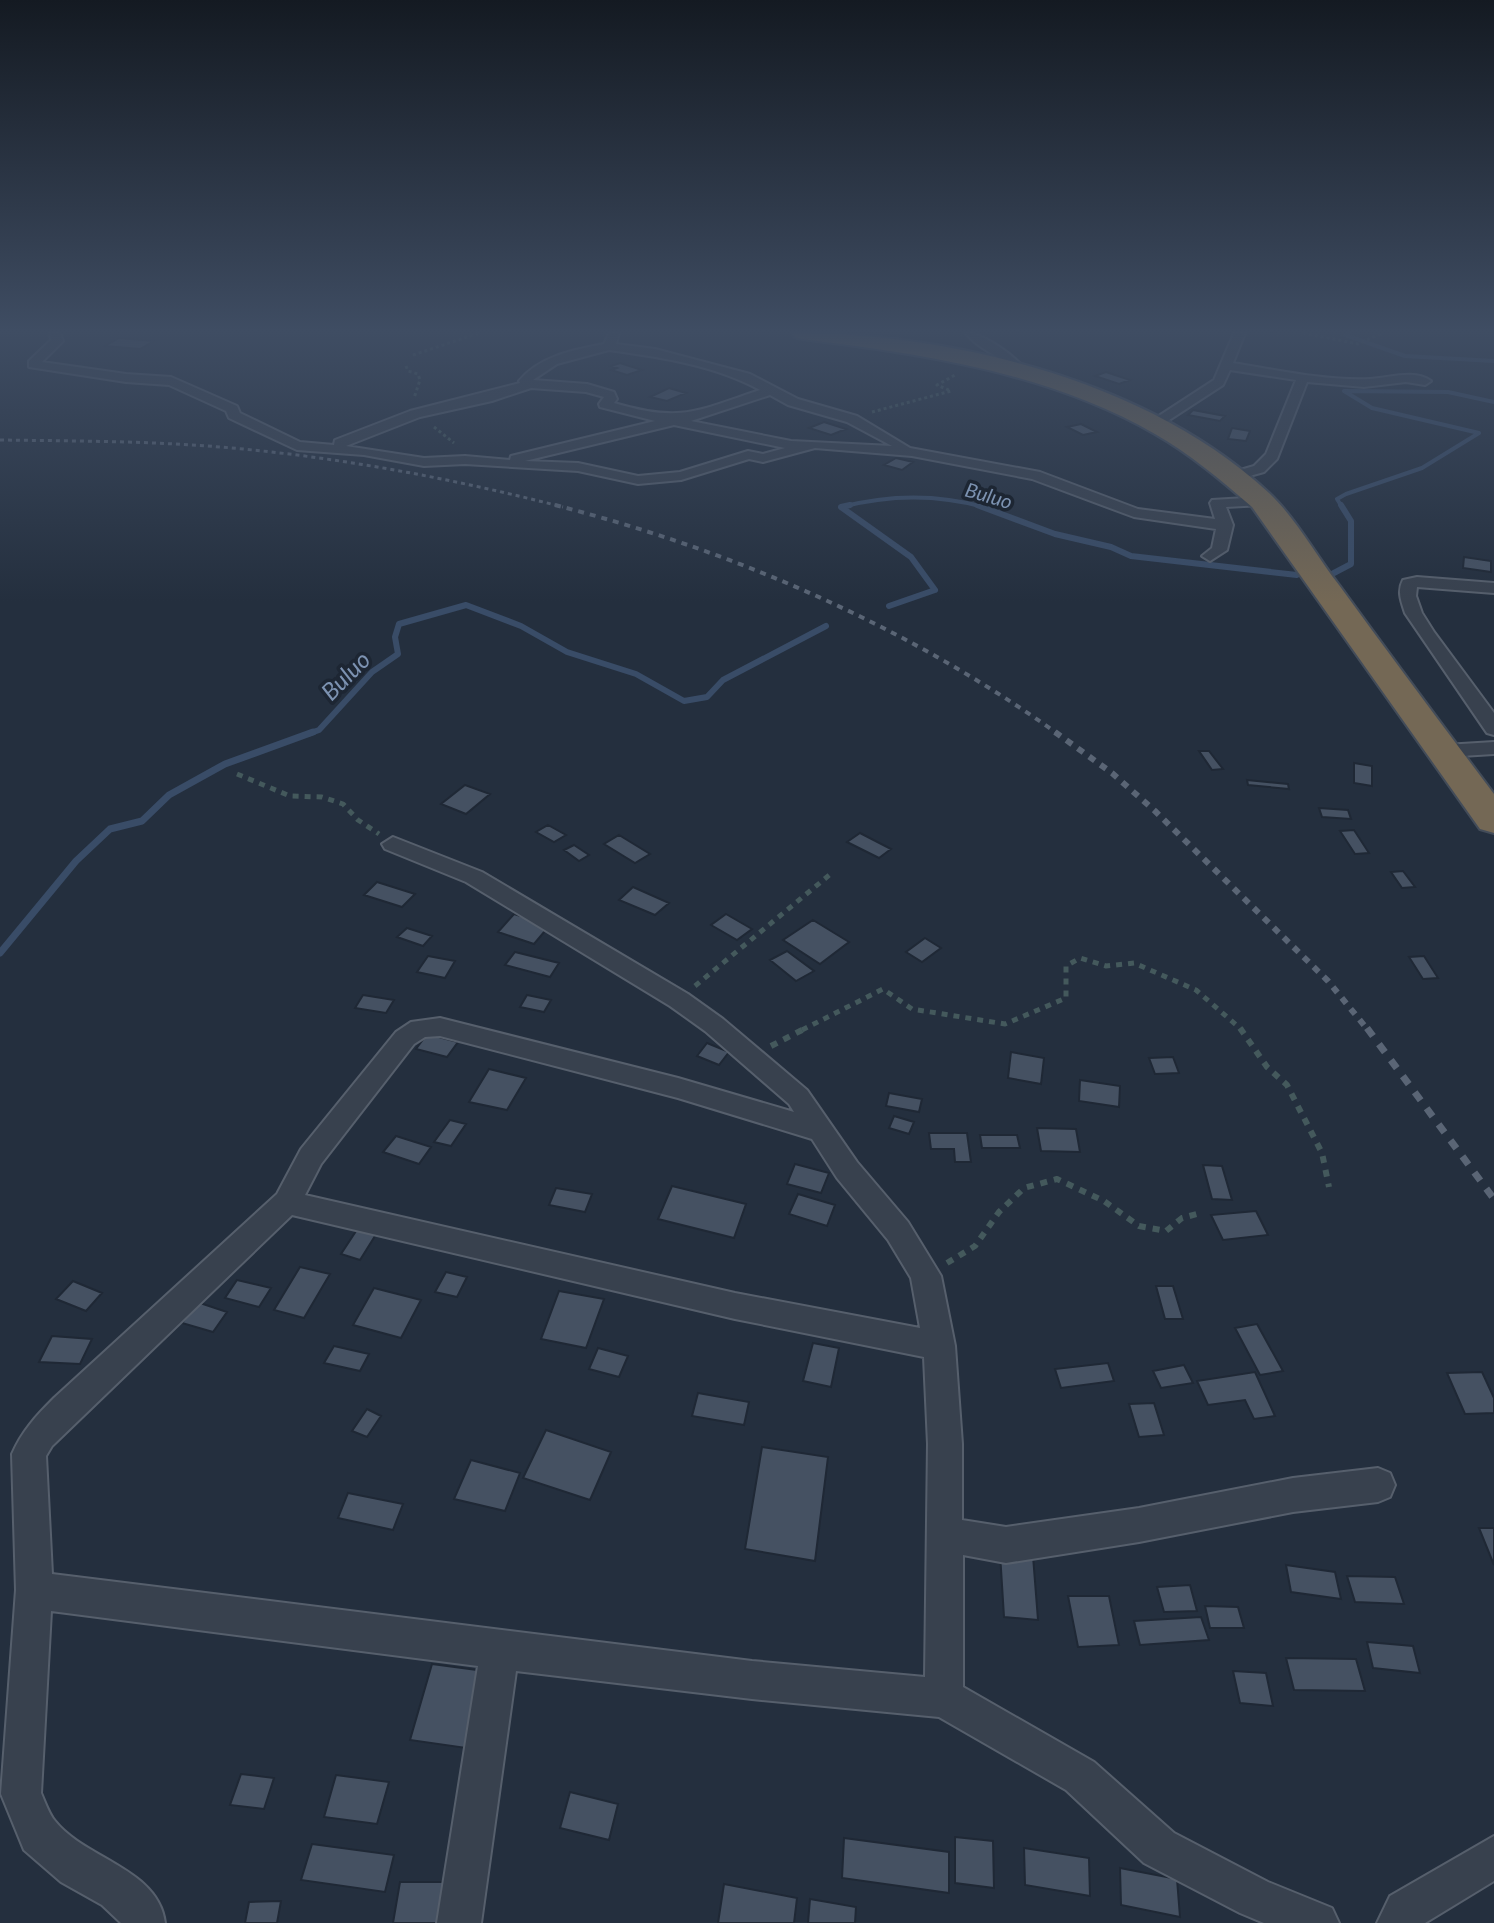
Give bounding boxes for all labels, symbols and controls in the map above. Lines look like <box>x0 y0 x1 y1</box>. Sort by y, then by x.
water label: Buluo <box>963 477 1015 513</box>
water label: Buluo <box>314 644 376 706</box>

